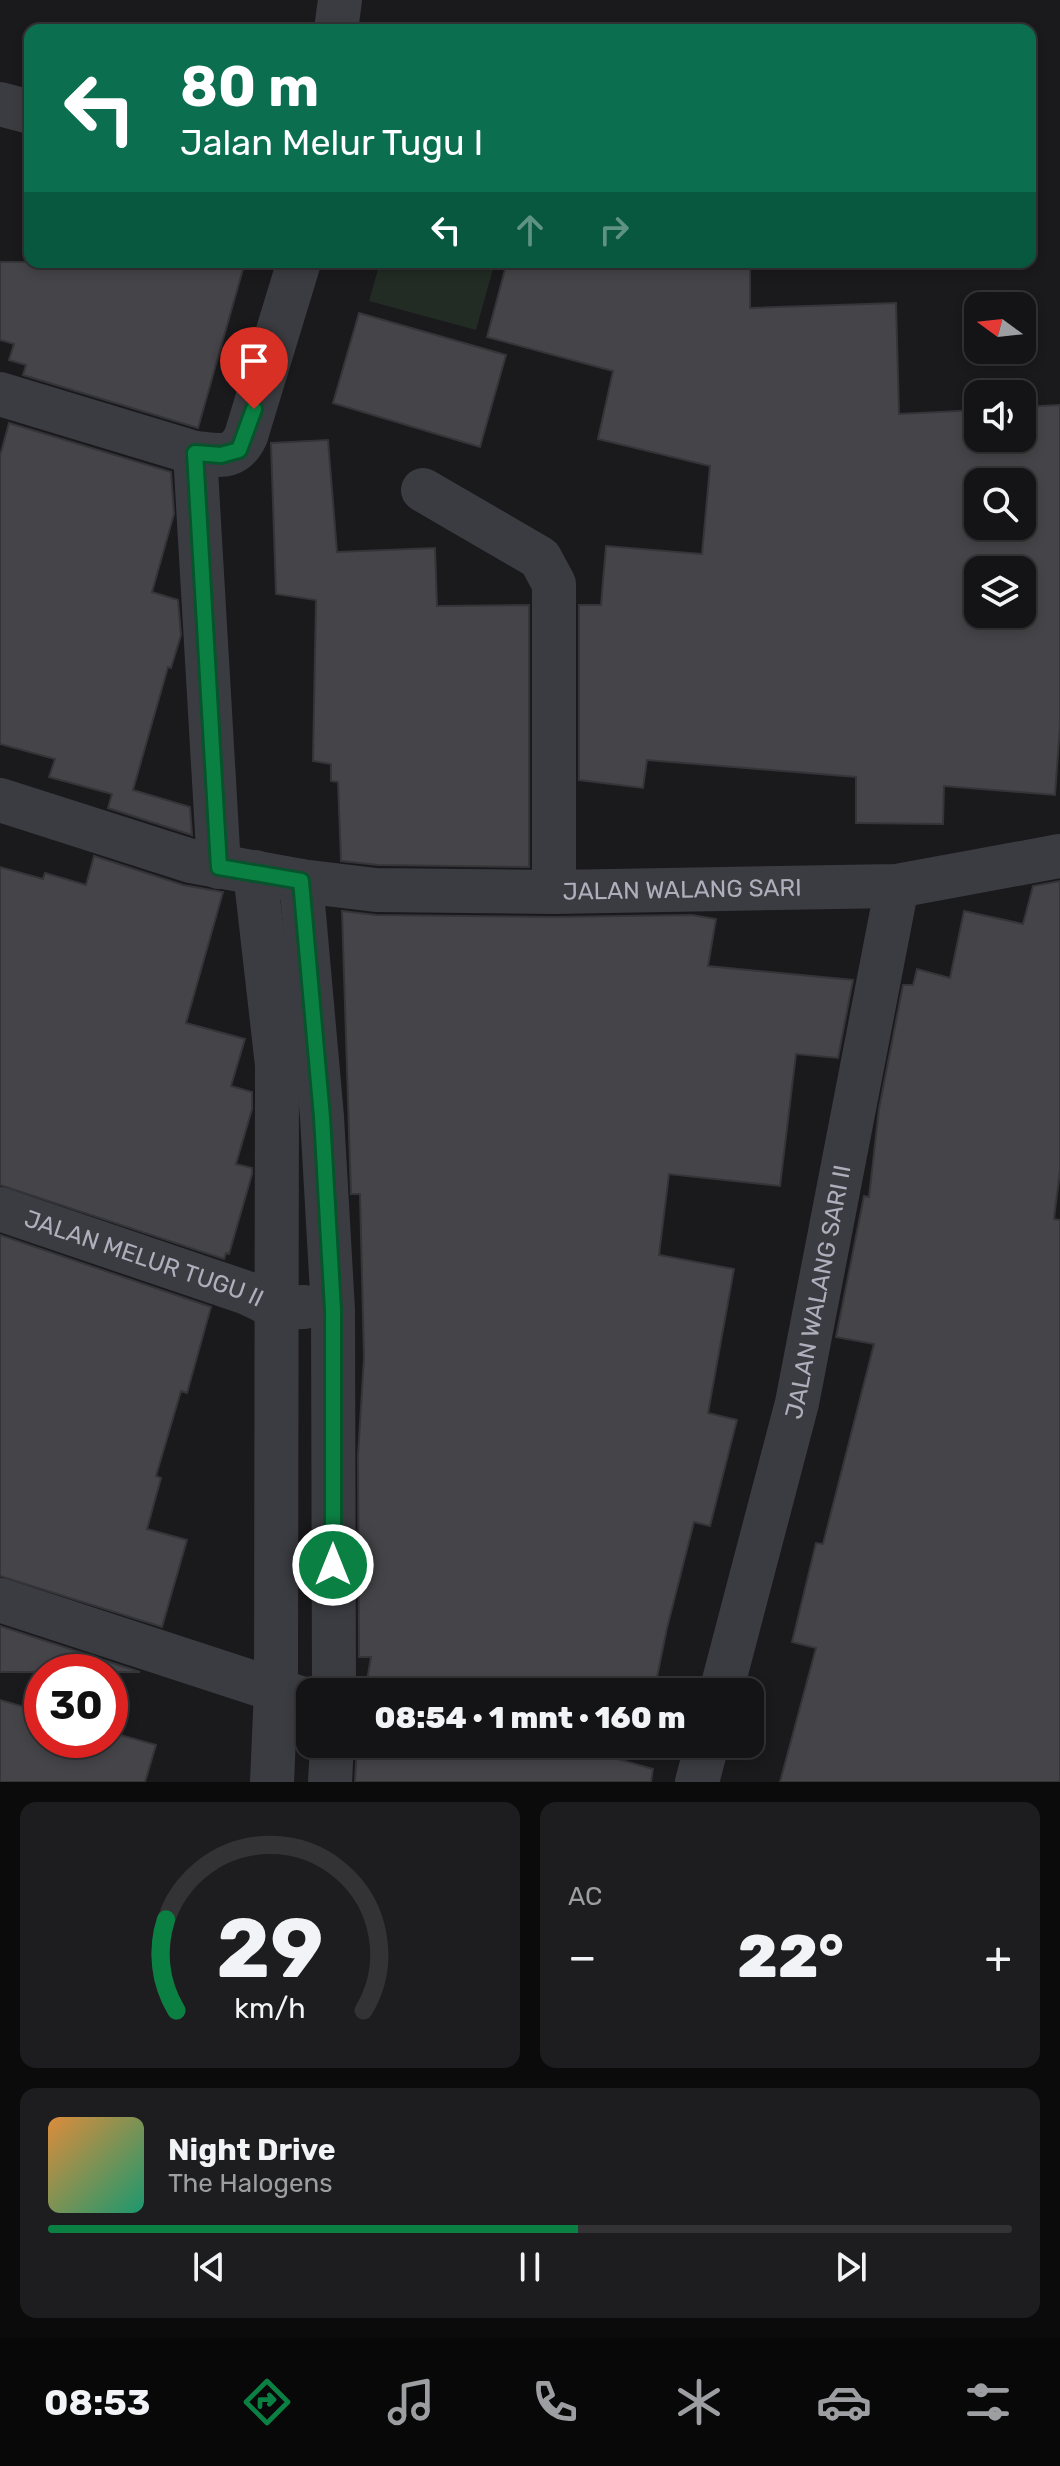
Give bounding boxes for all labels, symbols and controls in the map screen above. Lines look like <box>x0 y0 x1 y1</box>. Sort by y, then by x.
text: 80 m <box>180 54 319 120</box>
icon: left <box>48 56 152 160</box>
text: Jalan Melur Tugu I <box>180 121 483 164</box>
icon: left <box>424 208 468 252</box>
icon: ahead <box>508 208 552 252</box>
icon: right <box>592 208 636 252</box>
north arrow <box>964 292 1036 364</box>
map controls <box>964 292 1036 628</box>
pin <box>220 327 288 409</box>
icon: arrive <box>232 339 276 383</box>
button: sound <box>964 380 1036 452</box>
button: search <box>964 468 1036 540</box>
button: layers <box>964 556 1036 628</box>
street label: JALAN WALANG SARI <box>562 874 802 906</box>
street label: JALAN WALANG SARI II <box>779 1163 857 1422</box>
street label: JALAN MELUR TUGU II <box>21 1204 268 1313</box>
position arrow <box>291 1523 375 1607</box>
speed limit sign: 30 <box>24 1654 128 1758</box>
text: 08:54 · 1 mnt · 160 m <box>374 1700 686 1736</box>
text: AC <box>568 1881 602 1912</box>
text: 29 <box>216 1899 324 1998</box>
text: 22° <box>737 1921 844 1992</box>
text: − <box>568 1931 597 1983</box>
text: + <box>985 1931 1012 1983</box>
text: km/h <box>234 1991 306 2025</box>
text: Night Drive <box>168 2132 336 2168</box>
text: The Halogens <box>168 2168 333 2199</box>
icon: previous <box>187 2245 231 2289</box>
icon: pause <box>508 2245 552 2289</box>
icon: next <box>829 2245 873 2289</box>
icon: directions <box>239 2374 295 2430</box>
icon: music <box>383 2374 439 2430</box>
icon: phone <box>527 2374 583 2430</box>
icon: climate <box>671 2374 727 2430</box>
icon: car <box>816 2374 872 2430</box>
icon: filters <box>960 2374 1016 2430</box>
text: 08:53 <box>44 2381 150 2424</box>

